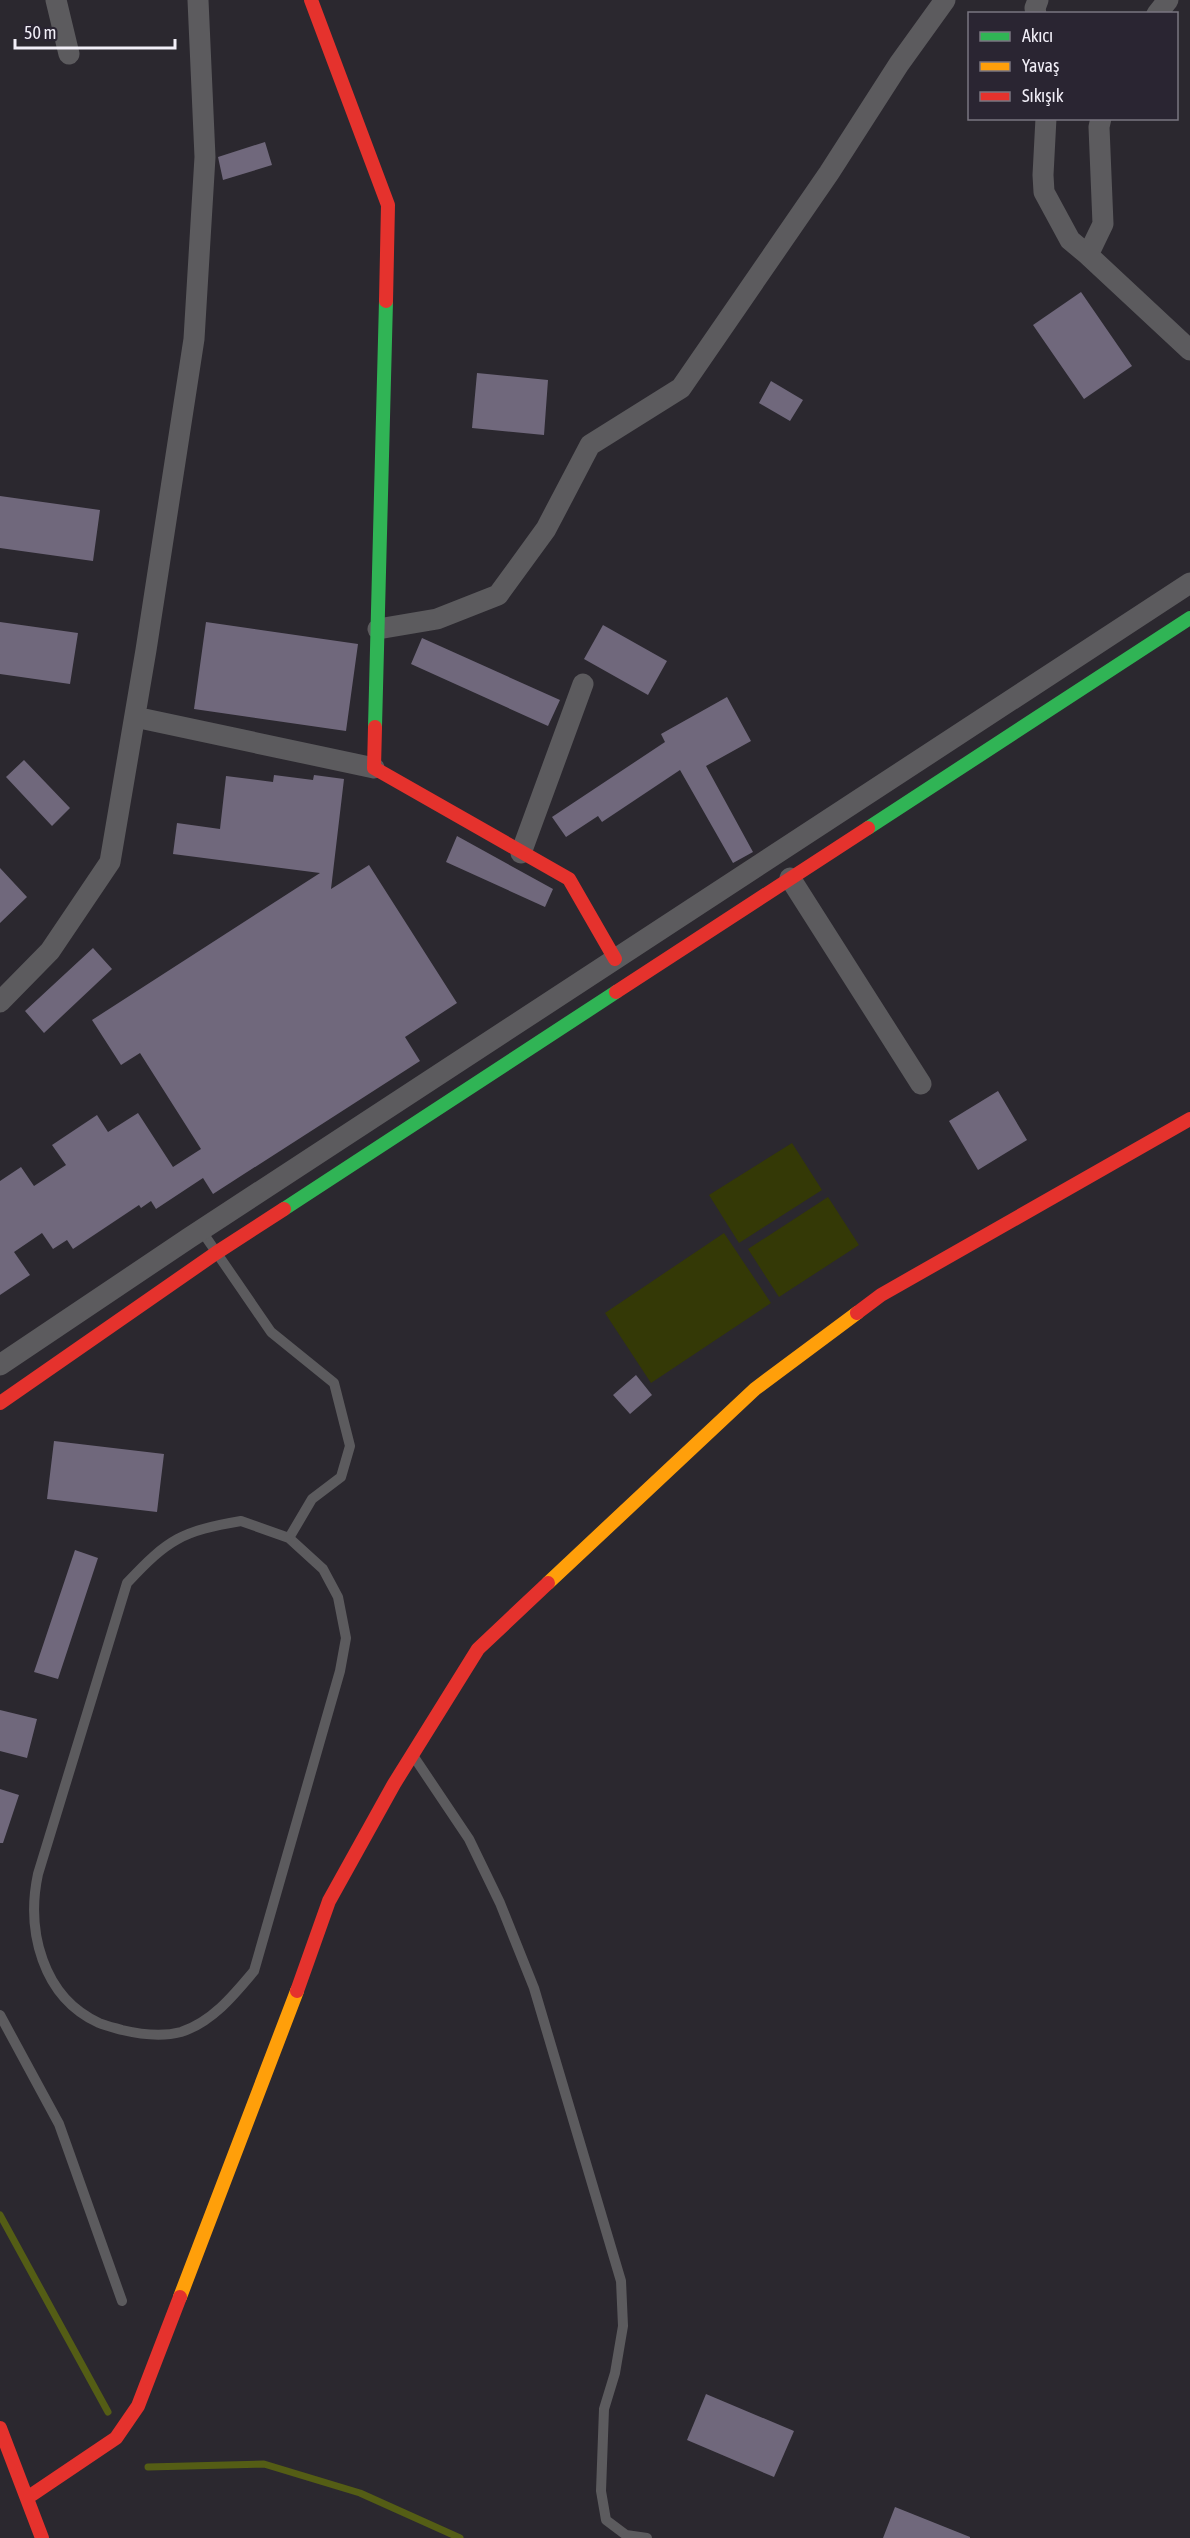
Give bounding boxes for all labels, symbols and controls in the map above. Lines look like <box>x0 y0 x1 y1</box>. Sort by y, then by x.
scale bar <box>15 12 176 50</box>
legend <box>968 12 1178 120</box>
text: 50 m <box>24 22 56 43</box>
text: Akıcı <box>1022 25 1053 46</box>
text: Yavaş <box>1022 55 1059 76</box>
text: Sıkışık <box>1022 85 1064 106</box>

